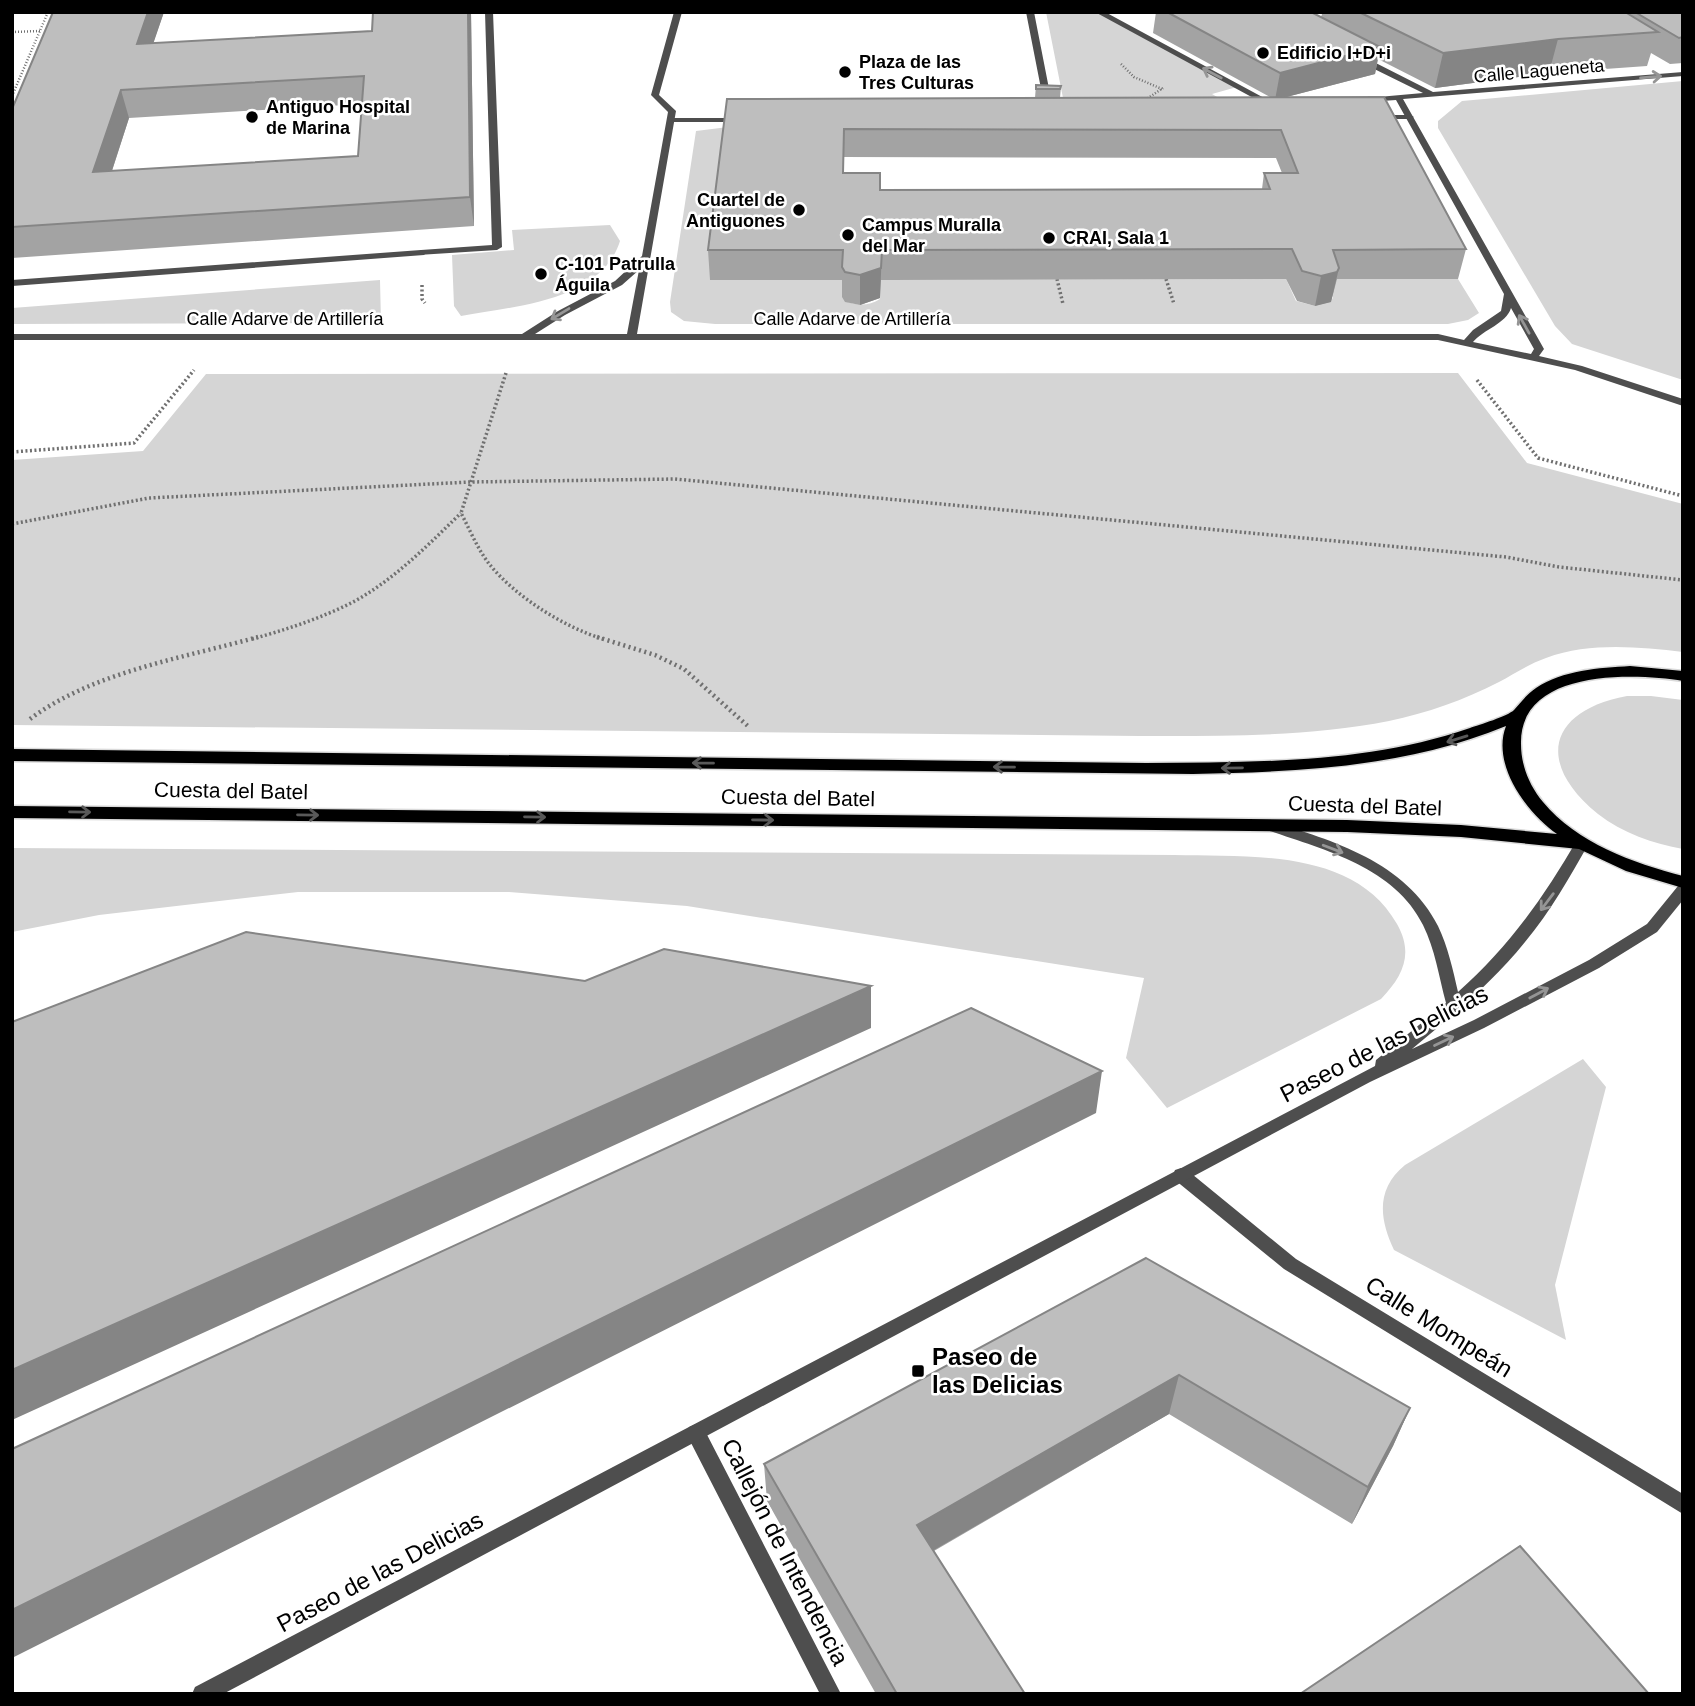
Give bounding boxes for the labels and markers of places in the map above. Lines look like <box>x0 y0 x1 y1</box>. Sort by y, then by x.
place label: Edificio I+D+i <box>1277 43 1391 63</box>
marker: Edificio I+D+i <box>1255 45 1271 61</box>
place label: Plaza de las Tres Culturas <box>859 52 974 93</box>
marker: Plaza de las Tres Culturas <box>837 64 853 80</box>
place label: Antiguo Hospital de Marina <box>266 97 410 138</box>
marker: Antiguo Hospital de Marina <box>244 109 260 125</box>
place label: Cuartel de Antiguones <box>686 190 785 231</box>
marker: Cuartel de Antiguones <box>791 202 807 218</box>
place label: Campus Muralla del Mar <box>862 215 1002 256</box>
marker: Campus Muralla del Mar <box>840 227 856 243</box>
place label: CRAI, Sala 1 <box>1063 228 1169 248</box>
marker: CRAI, Sala 1 <box>1041 230 1057 246</box>
place label: C-101 Patrulla Águila <box>555 254 676 295</box>
marker: C-101 Patrulla Águila <box>533 266 549 282</box>
place label: Paseo de las Delicias <box>932 1343 1063 1398</box>
marker: Paseo de las Delicias <box>910 1363 926 1379</box>

